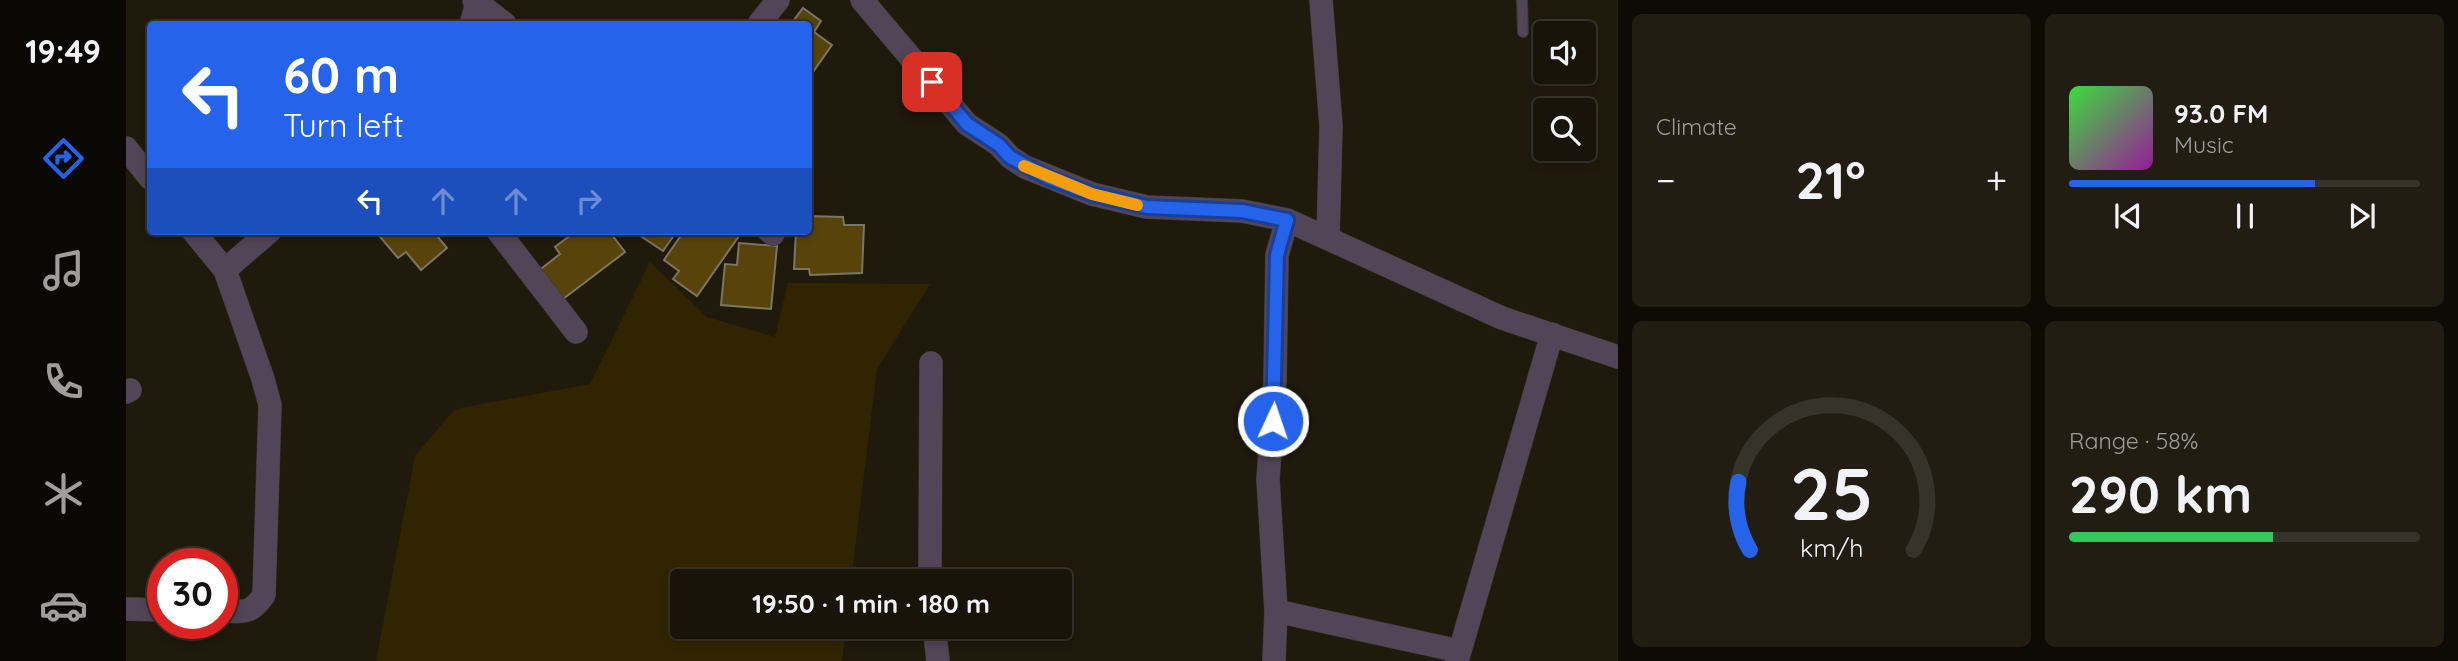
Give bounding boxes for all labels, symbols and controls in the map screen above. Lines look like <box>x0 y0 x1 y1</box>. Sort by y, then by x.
map controls <box>1533 21 1596 161</box>
button: sound <box>1533 21 1596 84</box>
text: 19:49 <box>25 31 101 71</box>
text: 60 m <box>283 44 399 105</box>
icon: left <box>168 49 259 140</box>
pin <box>902 52 962 112</box>
icon: arrive <box>913 63 951 101</box>
text: 93.0 FM <box>2174 97 2268 130</box>
button: search <box>1533 98 1596 161</box>
text: Turn left <box>283 105 404 145</box>
text: Climate <box>1656 112 1737 141</box>
text: Music <box>2174 130 2234 159</box>
icon: directions <box>39 134 88 183</box>
text: 21° <box>1796 147 1866 212</box>
text: − <box>1656 156 1676 204</box>
text: + <box>1986 156 2007 204</box>
icon: left <box>351 182 389 220</box>
icon: ahead <box>424 182 462 220</box>
icon: ahead <box>497 182 535 220</box>
icon: right <box>570 182 608 220</box>
icon: previous <box>2109 197 2147 235</box>
icon: pause <box>2226 197 2264 235</box>
icon: next <box>2343 197 2381 235</box>
icon: music <box>39 246 88 295</box>
icon: phone <box>39 357 88 406</box>
position arrow <box>1236 384 1310 458</box>
text: Range · 58% <box>2069 426 2198 455</box>
text: 25 <box>1790 447 1873 538</box>
text: 290 km <box>2069 461 2252 526</box>
icon: climate <box>39 469 88 518</box>
text: km/h <box>1800 532 1863 563</box>
speed limit sign: 30 <box>147 548 238 639</box>
icon: car <box>39 581 88 630</box>
text: 19:50 · 1 min · 180 m <box>752 587 990 620</box>

